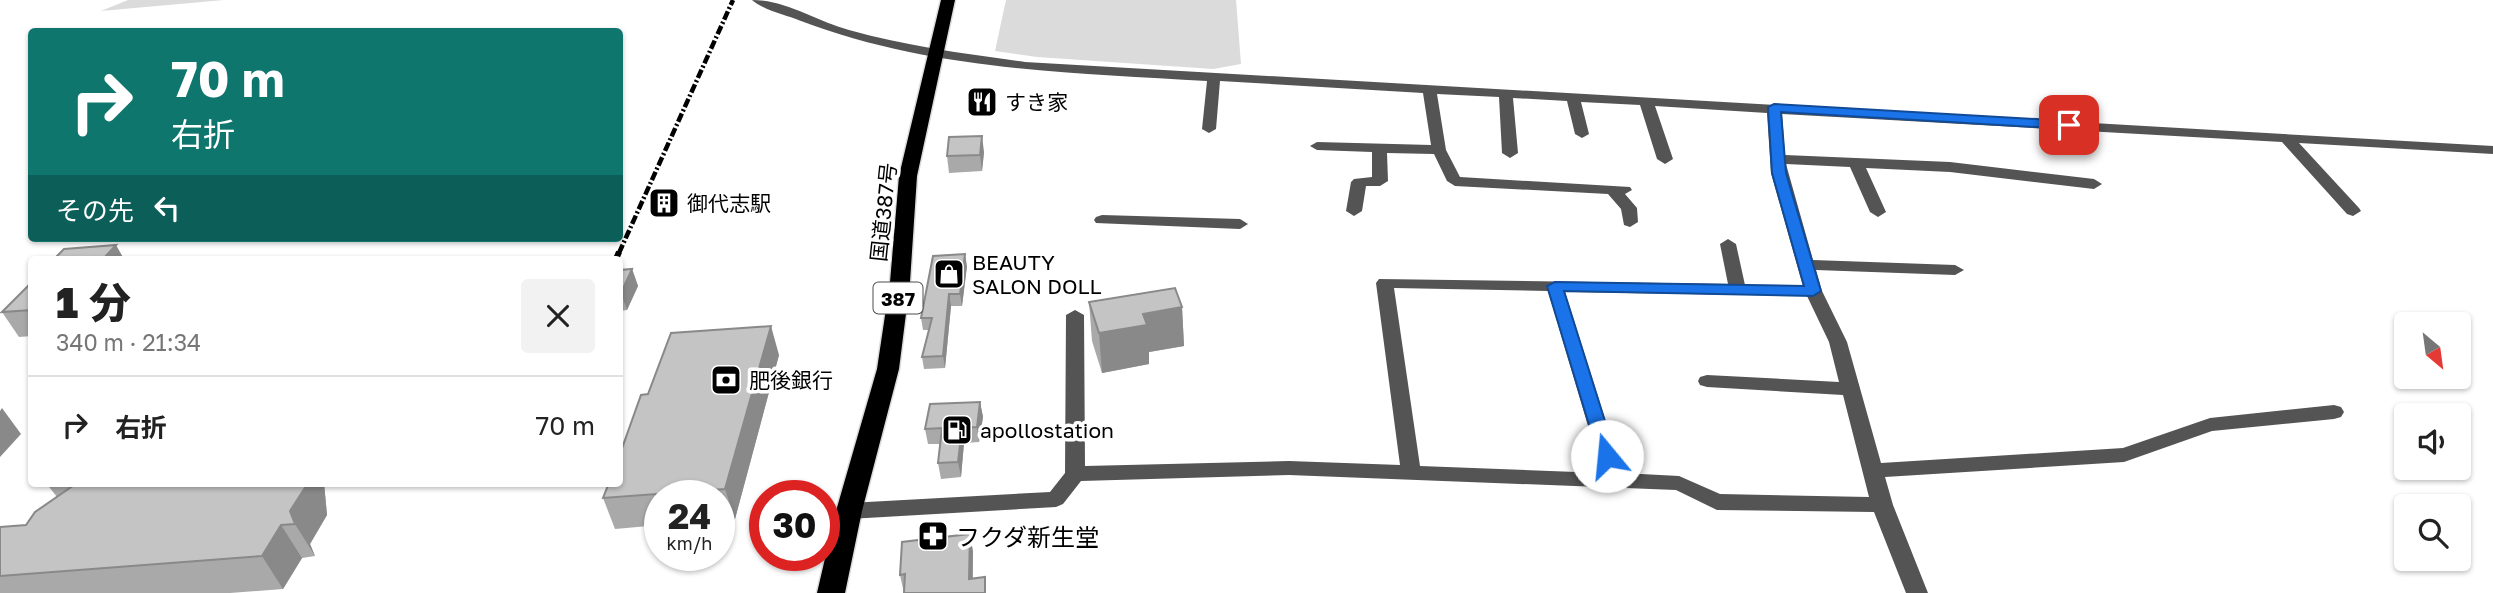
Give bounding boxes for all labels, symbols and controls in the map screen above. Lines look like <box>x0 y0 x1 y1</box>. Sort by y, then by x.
text: 70 m <box>171 49 285 108</box>
icon: right <box>56 56 147 147</box>
restaurant icon: すき家 <box>965 85 999 119</box>
place label: すき家 <box>1005 89 1068 115</box>
pin <box>2039 95 2099 155</box>
icon: arrive <box>2050 106 2088 144</box>
text: 右折 <box>171 115 235 153</box>
street label: 国道387号 <box>865 161 901 263</box>
building icon: 御代志駅 <box>647 186 681 220</box>
icon: left <box>148 189 186 227</box>
place label: 御代志駅 <box>687 190 771 216</box>
text: その先 <box>56 195 134 226</box>
place label: BEAUTY SALON DOLL <box>972 249 1101 299</box>
shop icon: BEAUTY SALON DOLL <box>932 257 966 291</box>
text: 1 分 <box>56 277 131 327</box>
button: close <box>521 279 595 353</box>
road number: 387 <box>874 282 922 314</box>
north arrow <box>2394 312 2471 388</box>
map controls <box>2394 312 2471 571</box>
text: 340 m · 21:34 <box>56 328 201 356</box>
bank icon: 肥後銀行 <box>709 363 743 397</box>
place label: 肥後銀行 <box>749 367 833 393</box>
button: sound <box>2394 403 2471 480</box>
icon: right <box>56 406 94 444</box>
text: 70 m <box>536 410 595 441</box>
text: 右折 <box>115 412 167 443</box>
fuel station icon: apollostation <box>940 413 974 447</box>
place label: apollostation <box>980 417 1114 443</box>
position arrow <box>1570 419 1644 493</box>
speed limit sign: 30 <box>749 480 840 571</box>
button: search <box>2394 494 2471 571</box>
text: 24 <box>668 495 711 537</box>
pharmacy icon: フクダ新生堂 <box>916 519 950 553</box>
place label: フクダ新生堂 <box>956 522 1099 551</box>
text: km/h <box>667 532 712 554</box>

